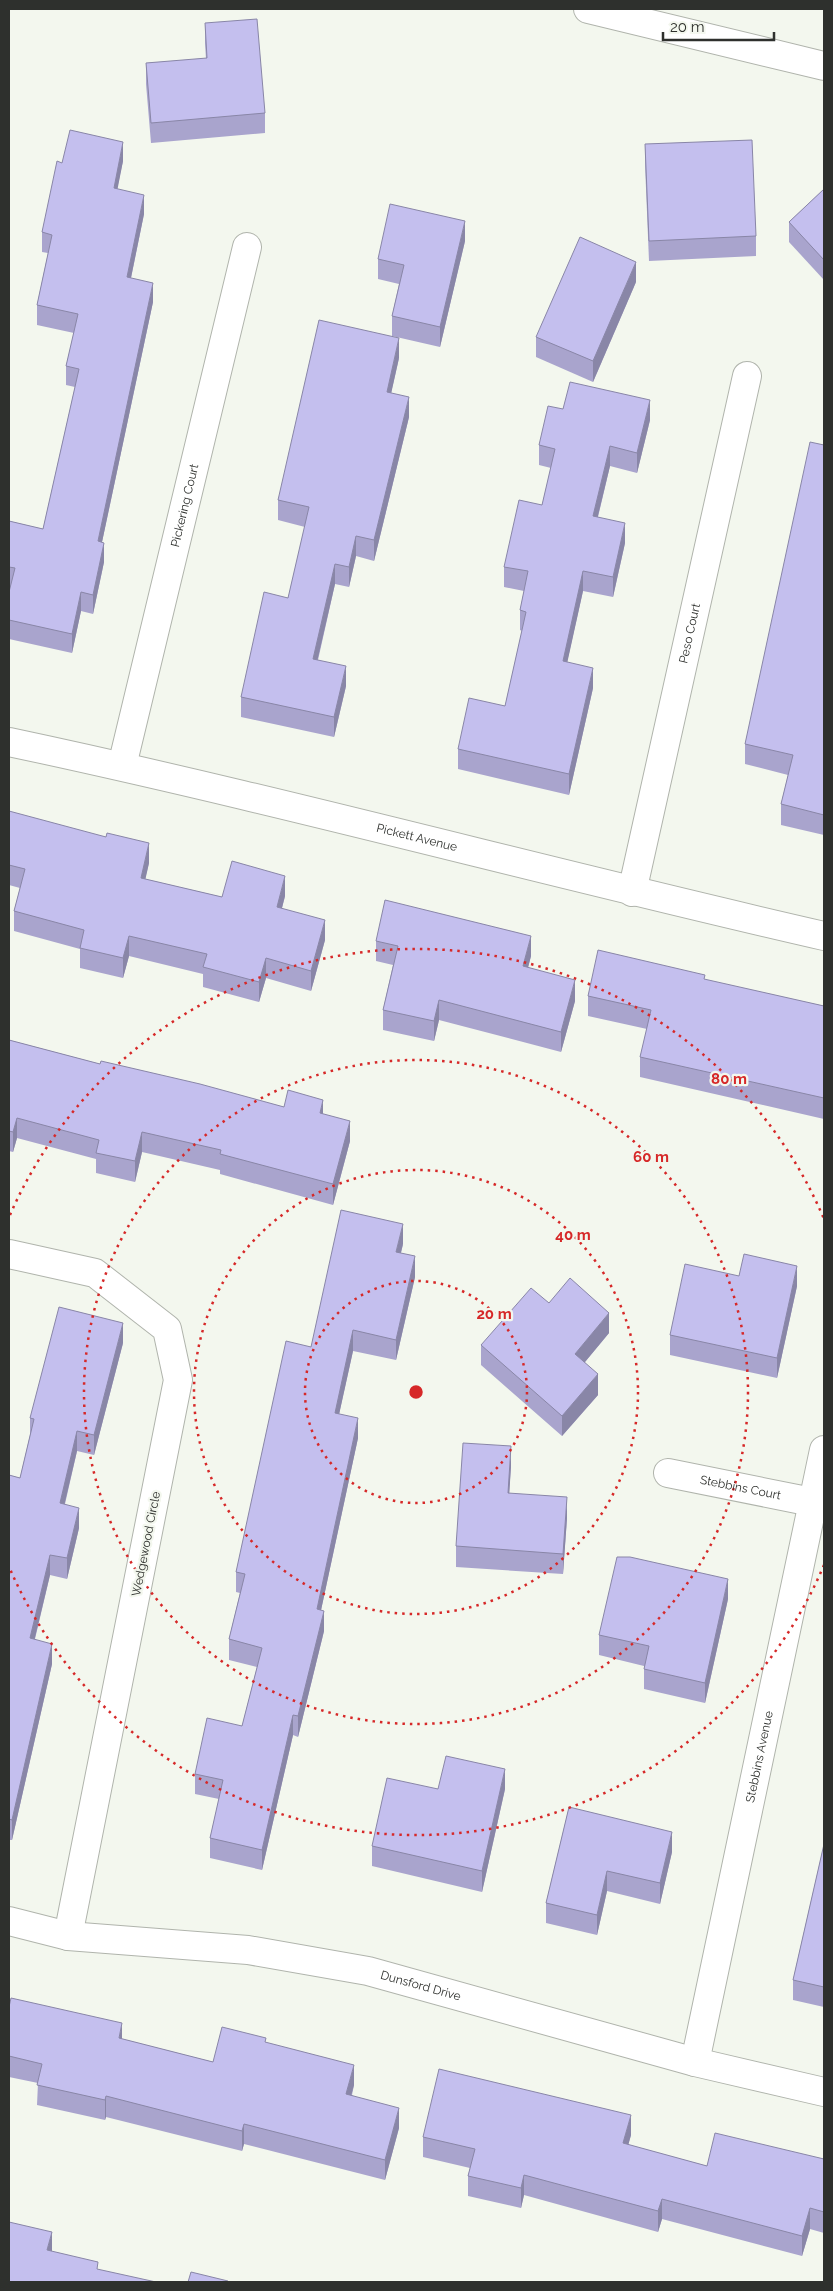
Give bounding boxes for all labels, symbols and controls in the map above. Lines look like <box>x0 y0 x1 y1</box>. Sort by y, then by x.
scale bar <box>663 10 774 42</box>
text: 20 m <box>670 18 705 36</box>
street label: Pickering Court <box>168 463 201 548</box>
street label: Peso Court <box>676 602 703 665</box>
street label: Pickett Avenue <box>375 821 459 854</box>
text: 80 m <box>711 1070 747 1088</box>
text: 60 m <box>633 1148 669 1166</box>
text: 40 m <box>555 1226 591 1244</box>
text: 20 m <box>476 1305 512 1323</box>
centre of rings <box>407 1383 425 1401</box>
street label: Stebbins Court <box>699 1473 782 1503</box>
street label: Wedgewood Circle <box>129 1490 163 1598</box>
street label: Stebbins Avenue <box>743 1710 776 1804</box>
street label: Dunsford Drive <box>379 1968 462 2004</box>

